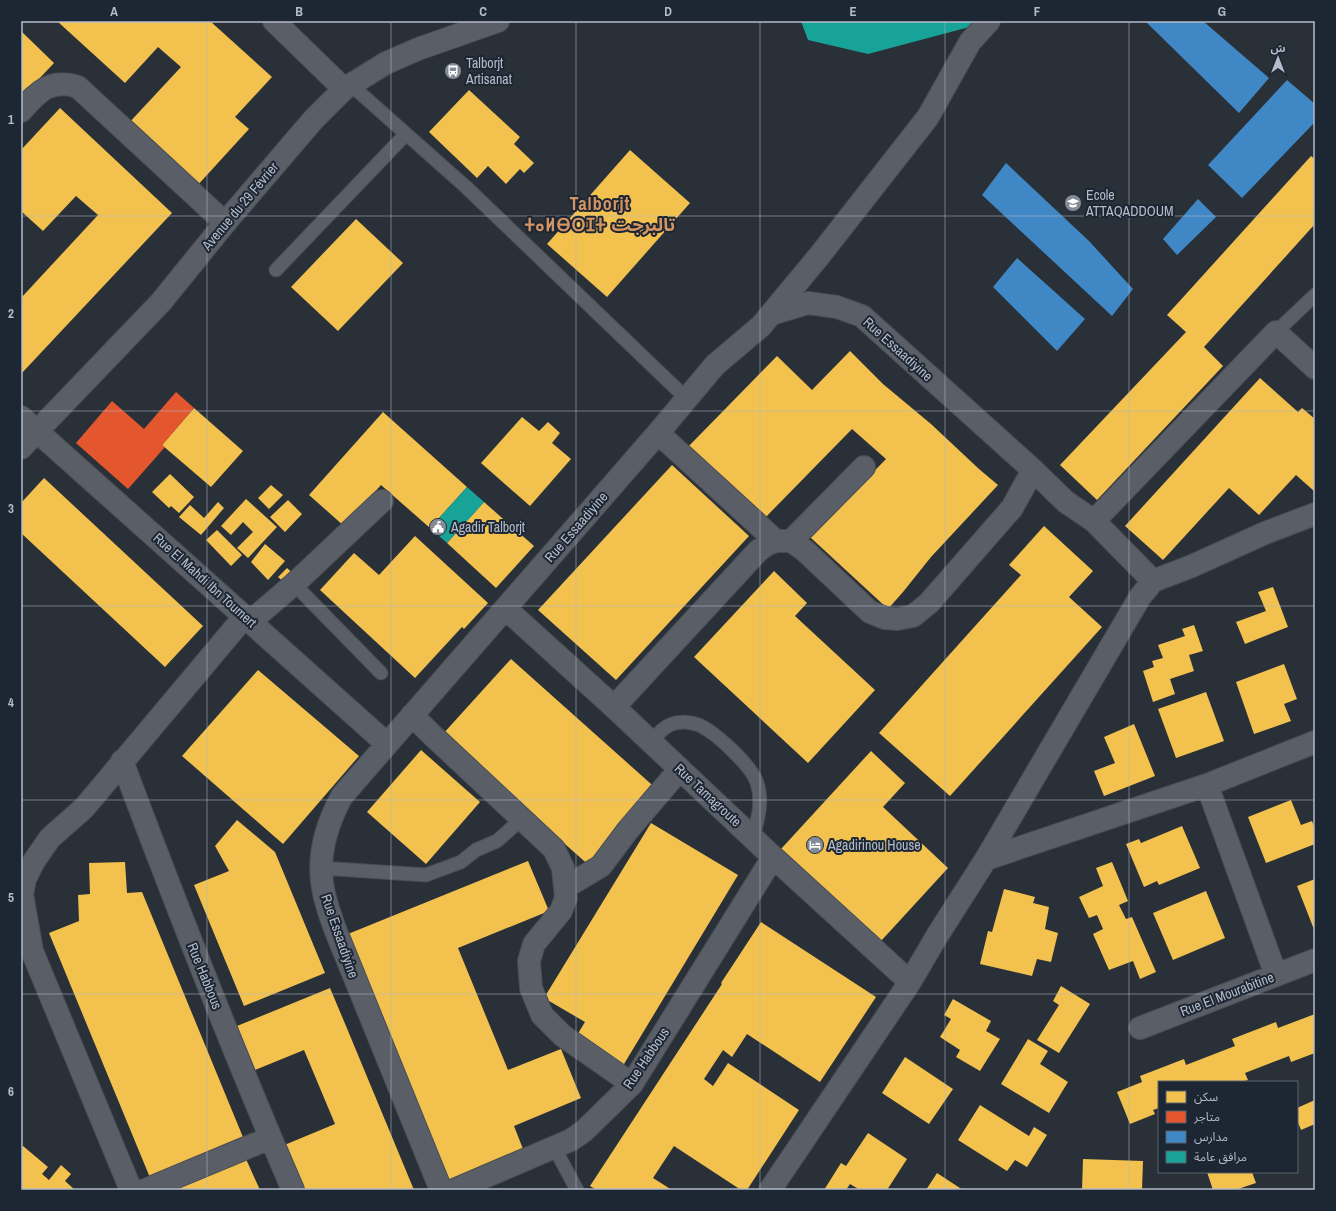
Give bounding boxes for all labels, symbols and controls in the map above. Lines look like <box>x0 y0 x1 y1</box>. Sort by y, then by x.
text: A <box>110 3 118 20</box>
text: B <box>295 3 303 20</box>
text: C <box>479 3 487 20</box>
text: D <box>664 3 672 20</box>
text: E <box>849 3 857 20</box>
text: F <box>1034 3 1041 20</box>
text: G <box>1218 3 1226 20</box>
north arrow <box>1258 38 1298 78</box>
text: ش <box>1270 41 1286 55</box>
place label: Talborjt Artisanat <box>465 54 512 88</box>
bus stop icon: Talborjt Artisanat <box>443 61 463 81</box>
text: 1 <box>8 111 14 128</box>
street label: Avenue du 29 Février <box>197 158 282 255</box>
place label: Ecole ATTAQADDOUM <box>1085 186 1174 220</box>
district label: Talborjt ⵜⴰⵍⴱⵔⵊⵜ تالبرجت <box>525 191 676 237</box>
school or university icon: Ecole ATTAQADDOUM <box>1063 193 1083 213</box>
text: 2 <box>8 305 14 322</box>
street label: Rue Essaadiyine <box>859 313 937 385</box>
street label: Rue Essaadiyine <box>541 488 611 566</box>
text: 3 <box>8 500 14 517</box>
public building icon: Agadir Talborjt <box>428 517 448 537</box>
place label: Agadir Talborjt <box>450 518 525 536</box>
street label: Rue El Mahdi Ibn Toumert <box>149 529 261 631</box>
text: 4 <box>8 694 14 711</box>
street label: Rue Tamagroute <box>671 759 745 831</box>
hotel icon: Agadirinou House <box>805 835 825 855</box>
place label: Agadirinou House <box>827 836 921 854</box>
text: 5 <box>8 889 14 906</box>
street label: Rue Essaadiyine <box>317 892 363 980</box>
street label: Rue Habbous <box>184 940 227 1012</box>
street label: Rue El Mourabitine <box>1178 968 1276 1020</box>
street label: Rue Habbous <box>619 1024 673 1092</box>
legend <box>1158 1081 1298 1173</box>
text: 6 <box>8 1083 14 1100</box>
text: سكن <box>1194 1089 1218 1105</box>
text: متاجر <box>1193 1109 1220 1125</box>
text: مدارس <box>1194 1129 1228 1145</box>
text: مرافق عامة <box>1194 1149 1247 1165</box>

